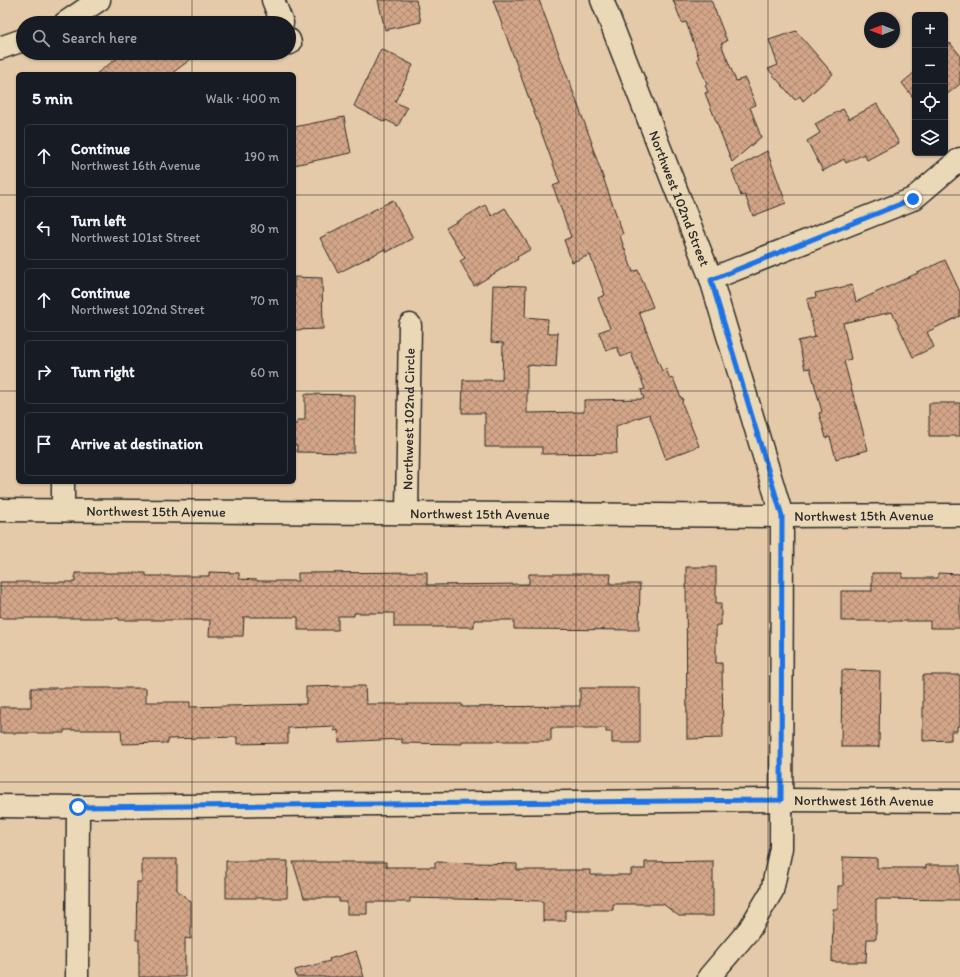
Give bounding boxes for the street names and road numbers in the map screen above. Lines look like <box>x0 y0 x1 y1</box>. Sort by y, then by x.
street label: Northwest 102nd Street <box>645 128 714 269</box>
street label: Northwest 102nd Circle <box>399 347 418 490</box>
street label: Northwest 15th Avenue <box>86 502 226 520</box>
street label: Northwest 15th Avenue <box>410 505 550 523</box>
street label: Northwest 15th Avenue <box>794 507 934 524</box>
street label: Northwest 16th Avenue <box>794 792 934 809</box>

